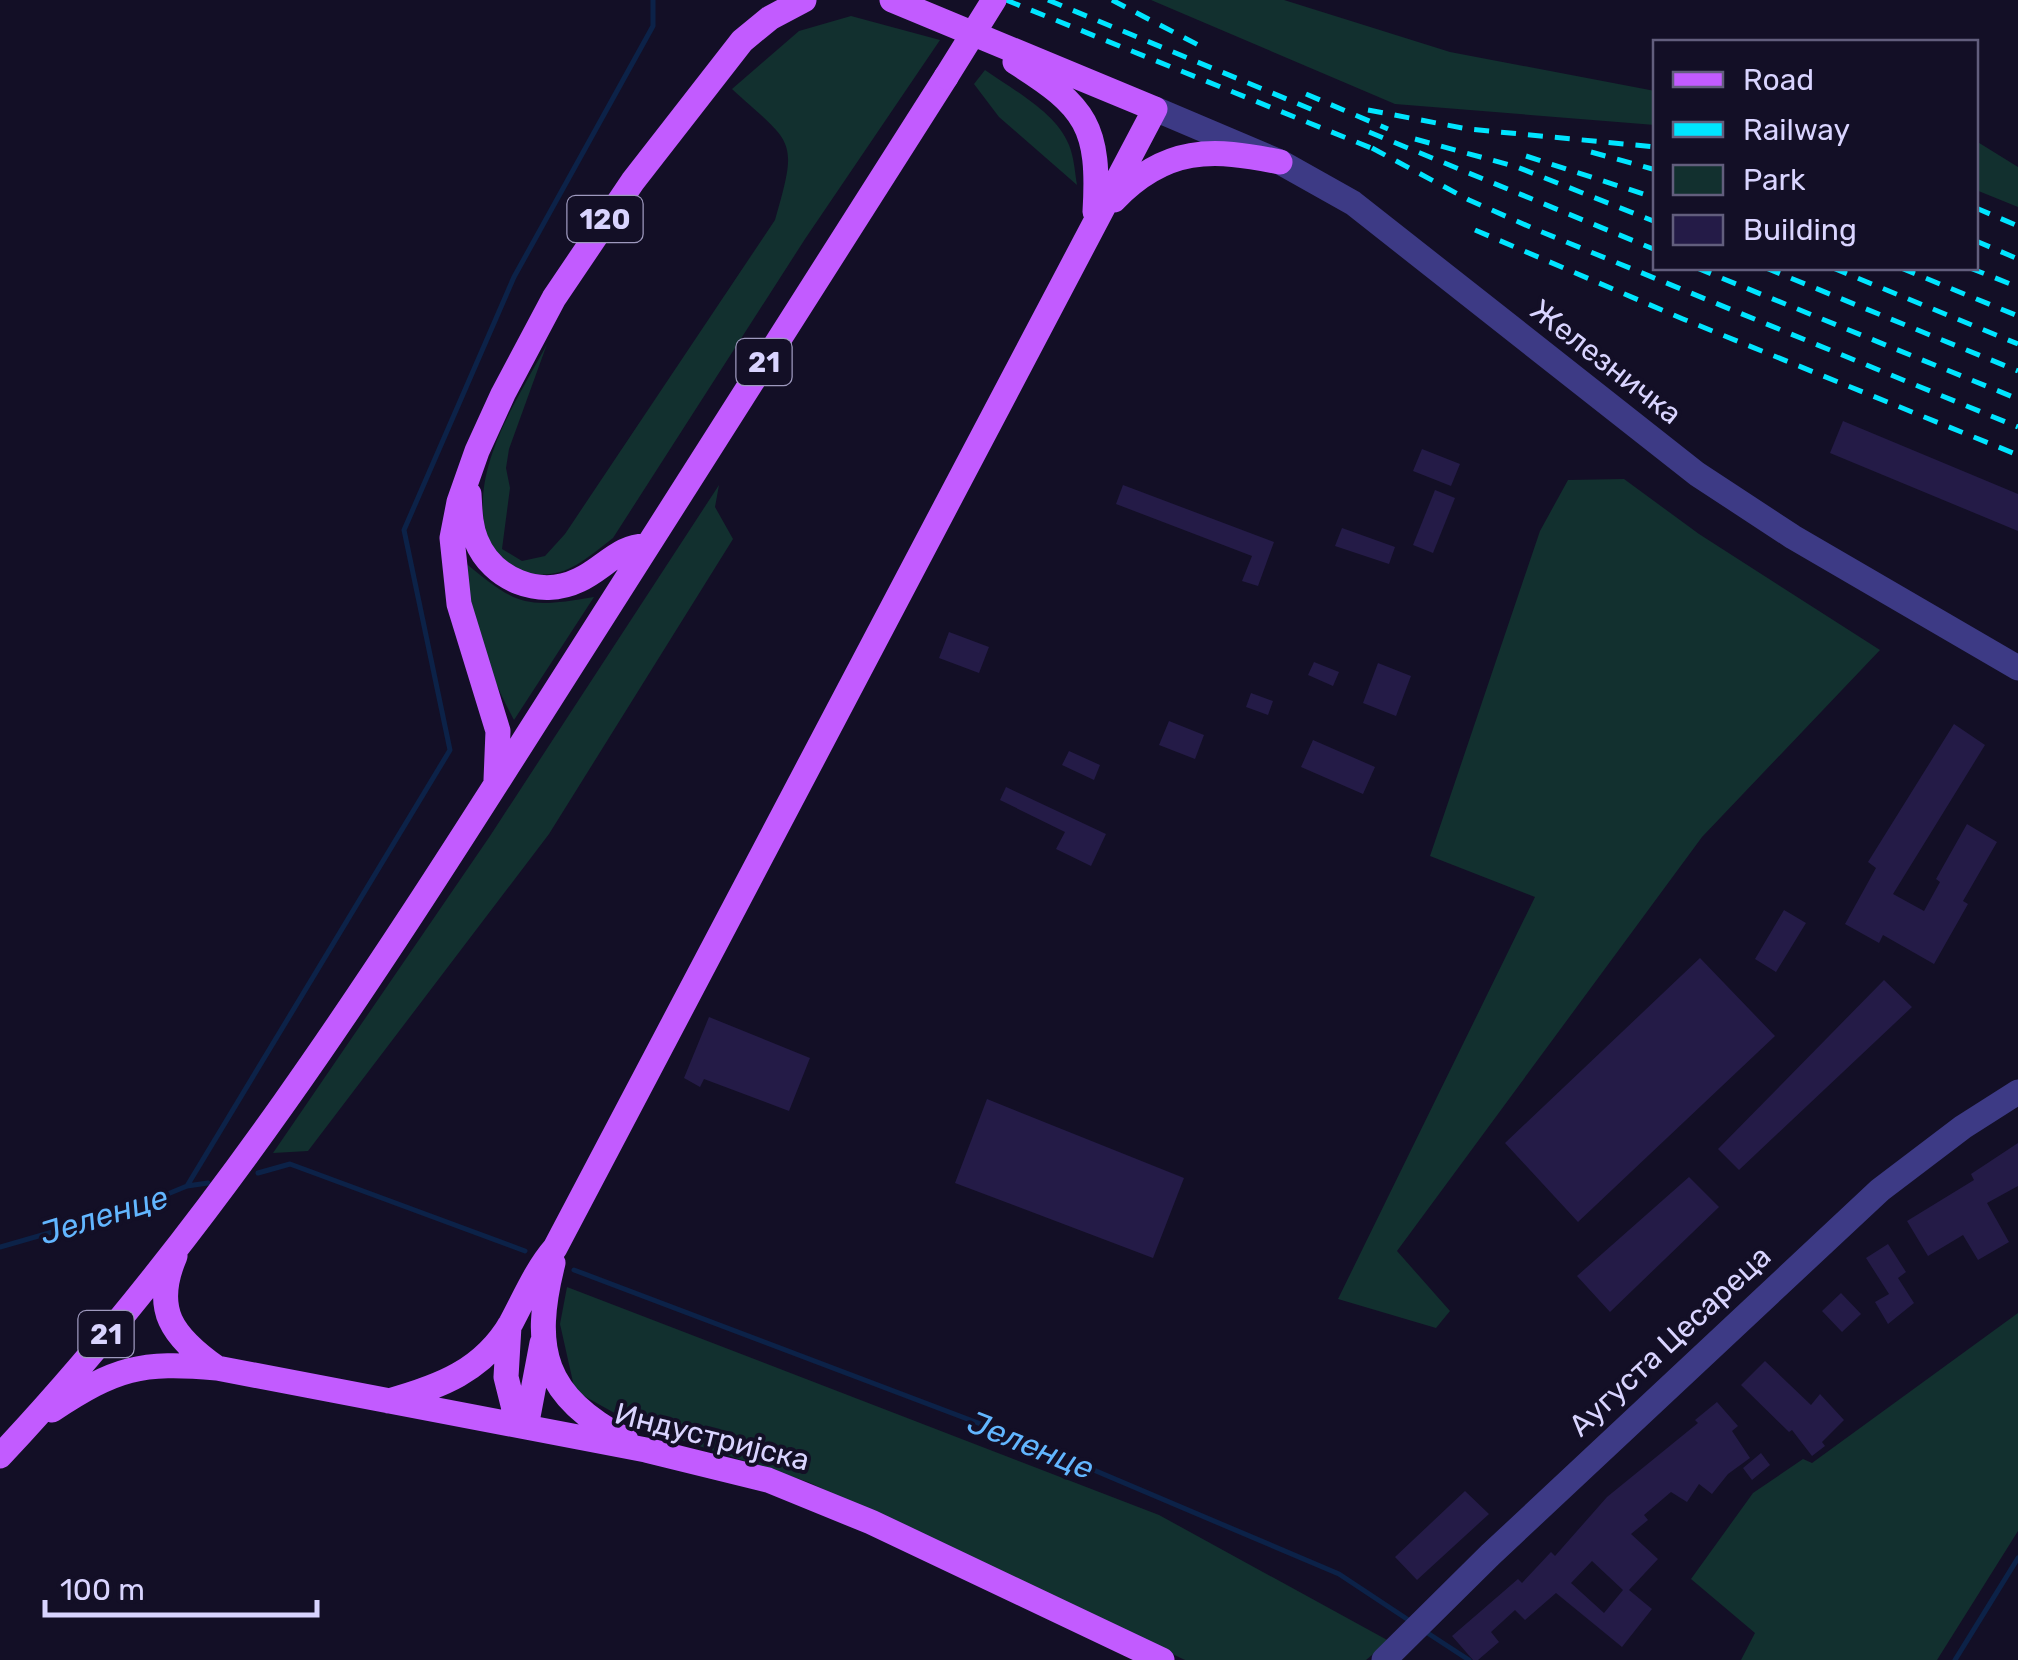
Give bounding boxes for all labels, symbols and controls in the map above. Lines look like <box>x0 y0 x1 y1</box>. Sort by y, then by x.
legend <box>1653 40 1978 270</box>
text: Road <box>1743 62 1814 98</box>
text: Railway <box>1743 112 1850 148</box>
text: Park <box>1743 162 1806 198</box>
road number: 120 <box>568 196 642 242</box>
text: Building <box>1743 212 1857 248</box>
street label: Железничка <box>1523 292 1689 432</box>
road number: 21 <box>736 339 792 385</box>
water label: Јеленце <box>35 1178 173 1252</box>
street label: Аугуста Цесареца <box>1562 1238 1778 1444</box>
road number: 21 <box>78 1311 134 1357</box>
street label: Индустријска <box>611 1395 813 1479</box>
water label: Јеленце <box>963 1403 1099 1487</box>
scale bar <box>45 1555 318 1617</box>
text: 100 m <box>60 1572 145 1608</box>

